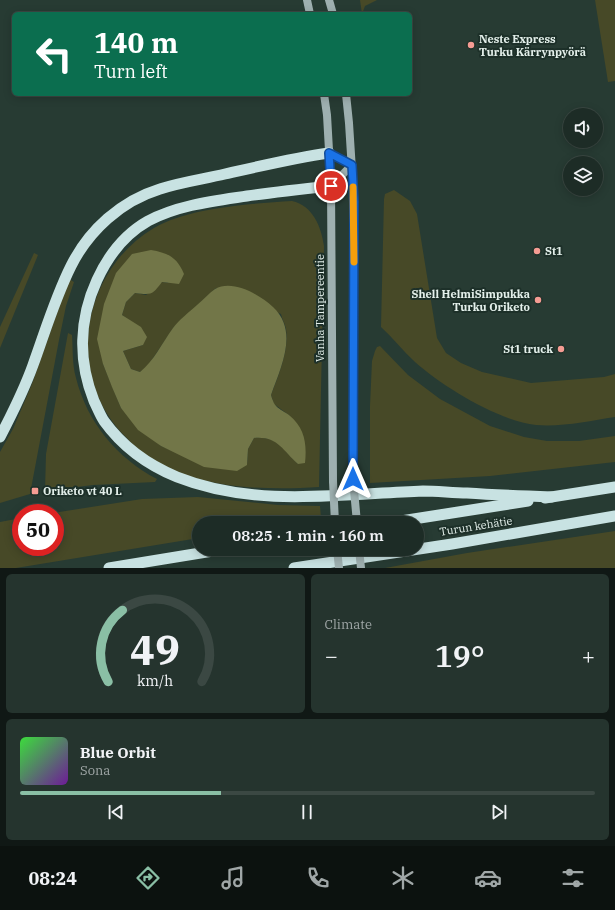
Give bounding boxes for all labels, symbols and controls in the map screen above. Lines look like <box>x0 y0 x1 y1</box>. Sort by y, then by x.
text: 140 m <box>94 24 178 61</box>
icon: left <box>28 28 80 80</box>
place label: Neste Express Turku Kärrynpyörä <box>479 32 586 59</box>
marker: Neste Express Turku Kärrynpyörä <box>466 40 476 50</box>
text: Turn left <box>94 60 168 83</box>
map controls <box>563 108 603 196</box>
button: sound <box>563 108 603 148</box>
button: layers <box>563 156 603 196</box>
pin <box>314 169 348 203</box>
icon: arrive <box>320 175 342 197</box>
place label: St1 <box>545 244 563 258</box>
marker: St1 <box>532 246 542 256</box>
street label: Vanha Tampereentie <box>313 254 327 362</box>
place label: Shell HelmiSimpukka Turku Oriketo <box>412 287 530 314</box>
marker: Shell HelmiSimpukka Turku Oriketo <box>533 295 543 305</box>
place label: St1 truck <box>503 342 553 356</box>
marker: St1 truck <box>556 344 566 354</box>
position arrow <box>332 458 374 500</box>
place label: Oriketo vt 40 L <box>43 484 122 498</box>
marker: Oriketo vt 40 L <box>30 486 40 496</box>
speed limit sign: 50 <box>12 504 64 556</box>
street label: Turun kehätie <box>439 513 513 539</box>
text: 08:25 · 1 min · 160 m <box>232 526 384 545</box>
text: Climate <box>325 616 372 633</box>
text: 49 <box>130 621 180 675</box>
text: 19° <box>435 636 485 675</box>
text: − <box>325 641 338 670</box>
text: + <box>582 641 595 670</box>
text: km/h <box>137 670 173 689</box>
text: Blue Orbit <box>80 743 156 762</box>
text: Sona <box>80 762 110 779</box>
icon: previous <box>105 801 127 823</box>
icon: pause <box>296 801 318 823</box>
icon: next <box>488 801 510 823</box>
icon: directions <box>134 864 162 892</box>
icon: music <box>219 864 247 892</box>
icon: phone <box>304 864 332 892</box>
icon: climate <box>389 864 417 892</box>
icon: car <box>474 864 502 892</box>
icon: filters <box>559 864 587 892</box>
text: 08:24 <box>28 867 77 890</box>

